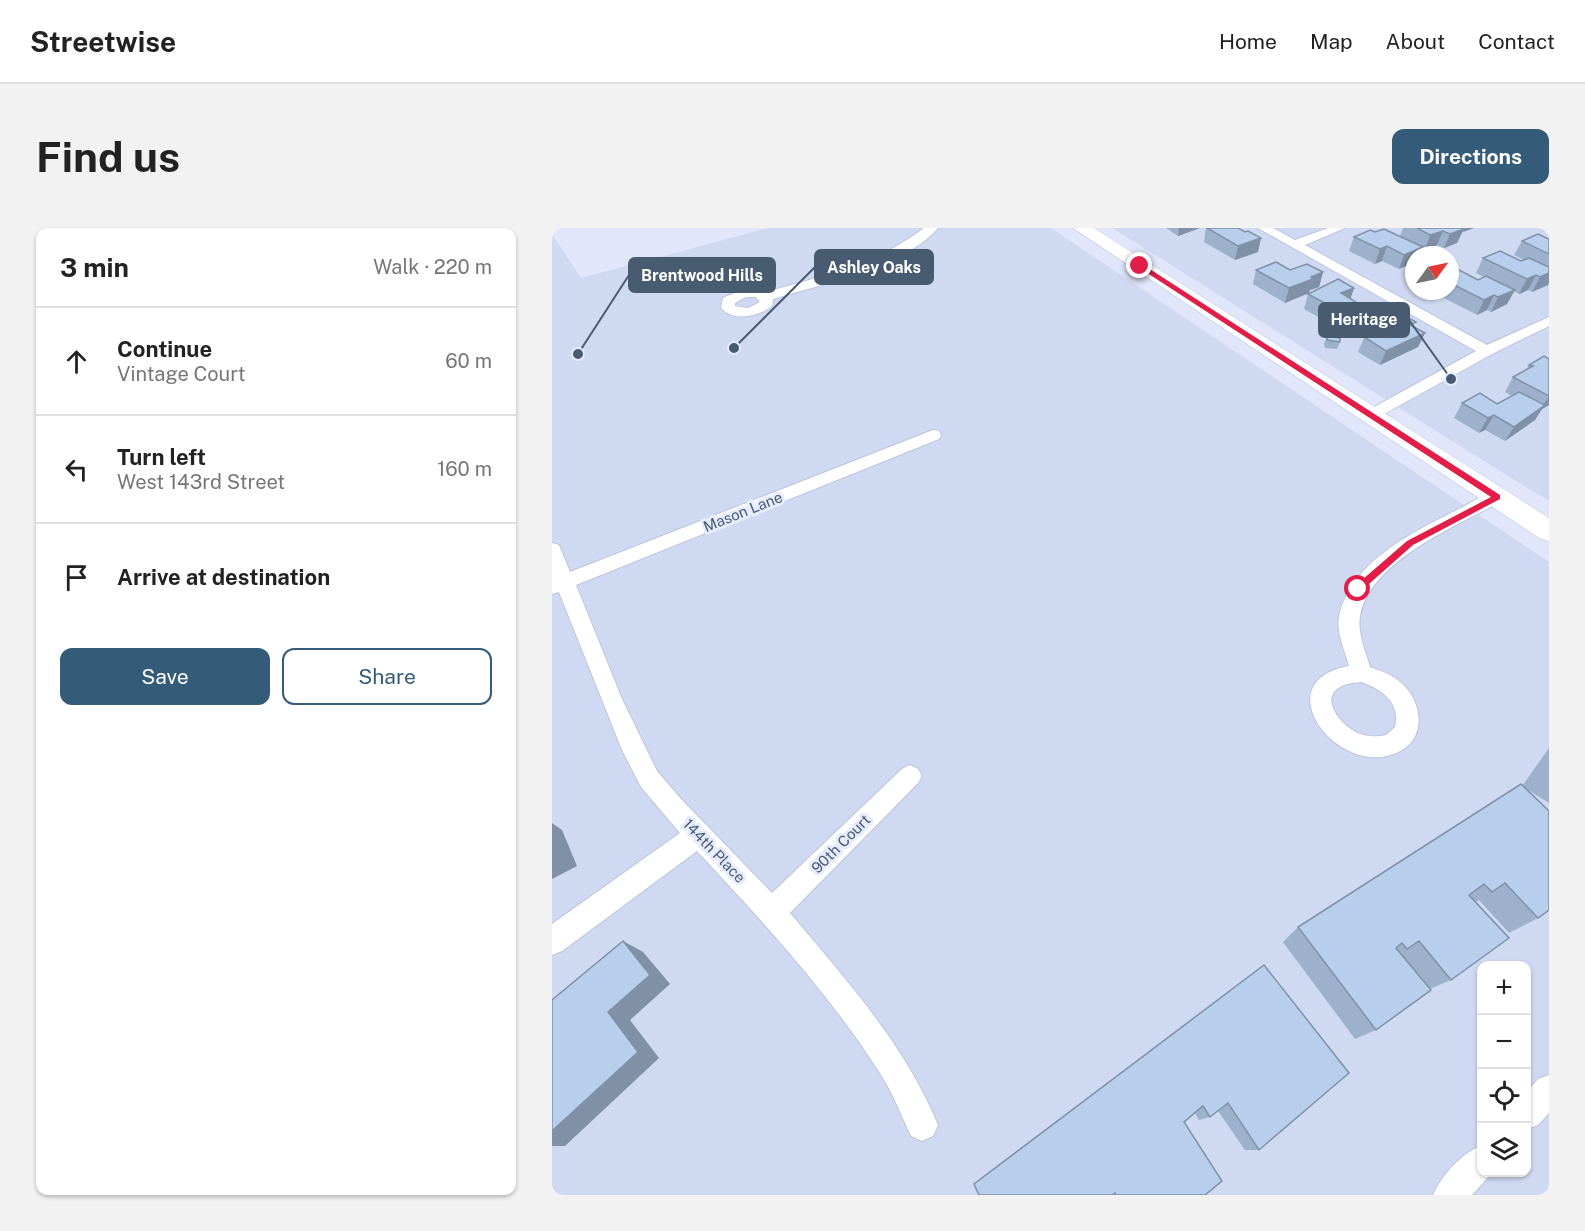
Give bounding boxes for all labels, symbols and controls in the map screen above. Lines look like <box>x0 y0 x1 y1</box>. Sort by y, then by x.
text: Streetwise <box>30 25 176 58</box>
text: Home <box>1219 29 1277 54</box>
text: Map <box>1310 29 1353 54</box>
text: About <box>1386 29 1445 54</box>
text: Contact <box>1478 29 1555 54</box>
button: Directions <box>1392 129 1549 184</box>
text: Find us <box>36 132 180 181</box>
north arrow <box>1405 246 1459 300</box>
callout: Ashley Oaks <box>815 250 933 284</box>
text: 3 min <box>60 252 129 283</box>
route end <box>1126 252 1152 278</box>
text: Walk · 220 m <box>373 255 492 279</box>
callout: Brentwood Hills <box>629 258 775 292</box>
text: Ashley Oaks <box>827 258 921 277</box>
text: Brentwood Hills <box>641 266 763 285</box>
callout: Heritage <box>1319 303 1409 337</box>
text: Heritage <box>1331 310 1397 329</box>
text: Continue <box>117 336 212 362</box>
icon: ahead <box>60 345 93 378</box>
text: 60 m <box>445 349 492 373</box>
text: Vintage Court <box>117 362 246 386</box>
text: Turn left <box>117 444 206 470</box>
icon: left <box>60 453 93 486</box>
text: 160 m <box>437 457 492 481</box>
text: West 143rd Street <box>117 470 285 494</box>
street label: Mason Lane <box>701 488 785 535</box>
icon: arrive <box>60 561 93 594</box>
text: Arrive at destination <box>117 564 330 590</box>
route start <box>1344 575 1370 601</box>
button: Save <box>60 648 270 705</box>
button: Share <box>282 648 492 705</box>
street label: 90th Court <box>808 811 874 876</box>
street label: 144th Place <box>680 815 749 886</box>
map controls <box>1477 961 1531 1177</box>
button: + <box>1477 961 1531 1015</box>
button: − <box>1477 1015 1531 1069</box>
button: locate <box>1477 1069 1531 1123</box>
button: layers <box>1477 1123 1531 1177</box>

